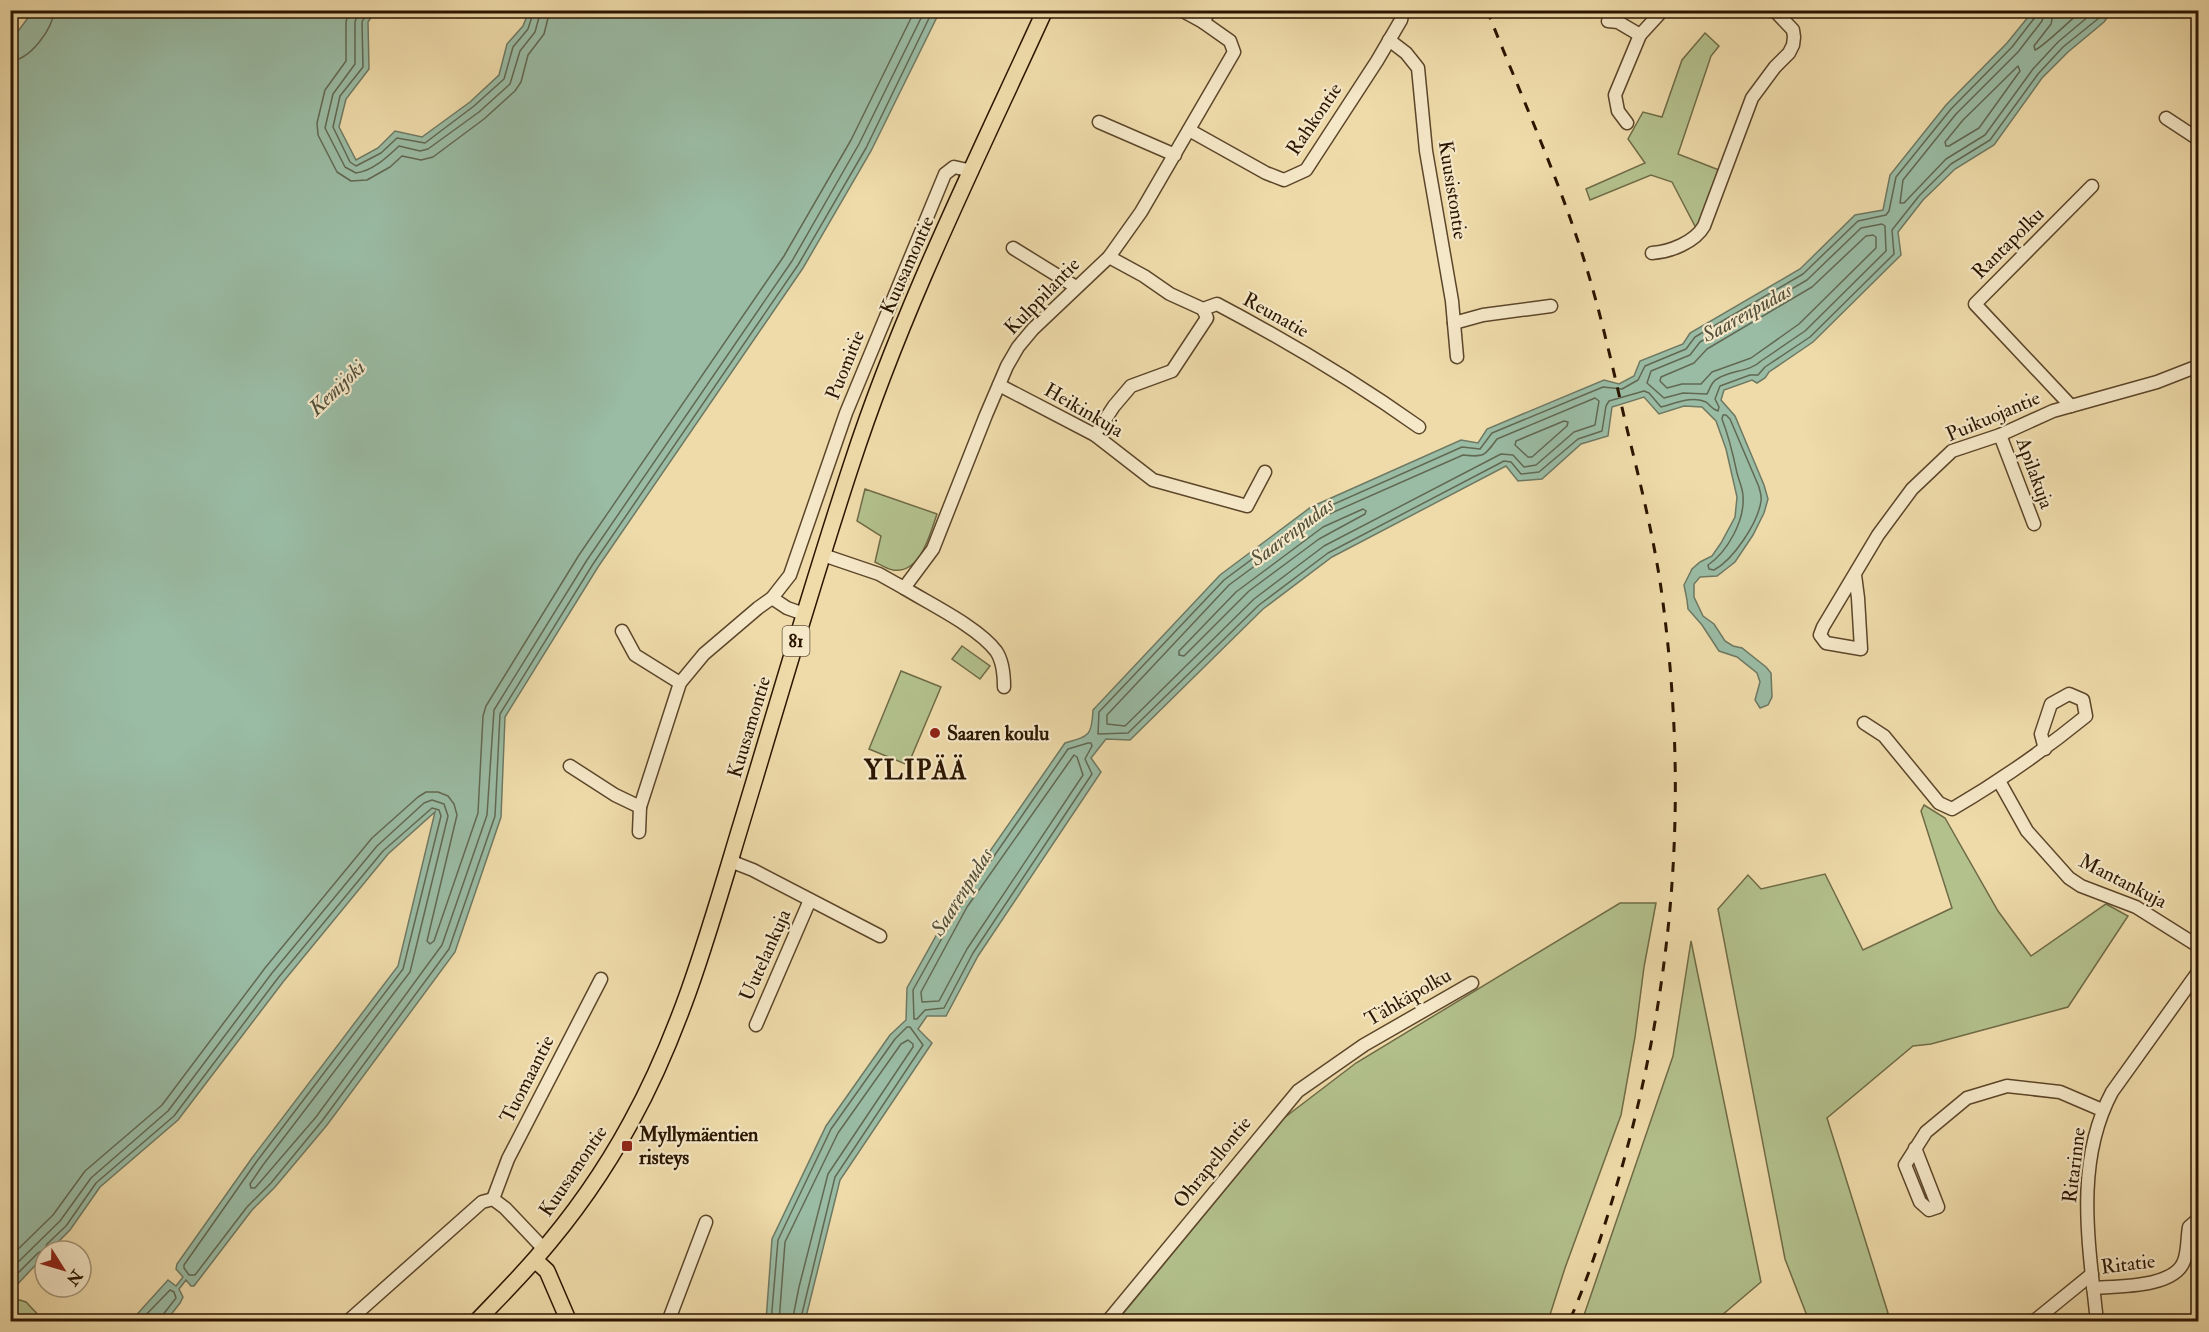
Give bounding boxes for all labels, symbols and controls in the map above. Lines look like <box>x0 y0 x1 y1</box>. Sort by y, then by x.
street label: Rahkontie <box>1281 78 1347 160</box>
street label: Kuusistontie <box>1433 139 1473 241</box>
street label: Rantapolku <box>1967 202 2050 285</box>
street label: Kuusamontie <box>874 212 940 318</box>
street label: Kulppilantie <box>999 252 1086 341</box>
water label: Saarenpudas <box>1696 277 1798 349</box>
street label: Reunatie <box>1239 287 1313 343</box>
street label: Puomitie <box>820 327 870 403</box>
water label: Kemijoki <box>302 354 371 422</box>
street label: Heikinkuja <box>1040 377 1129 443</box>
street label: Puikuojantie <box>1942 385 2044 447</box>
street label: Apilakuja <box>2009 433 2060 513</box>
water label: Saarenpudas <box>1244 491 1340 573</box>
road number: 81 <box>782 626 810 656</box>
street label: Kuusamontie <box>722 673 776 781</box>
place label: Saaren koulu <box>947 721 1050 746</box>
marker: Saaren koulu <box>928 726 942 740</box>
district label: YLIPÄÄ <box>863 754 968 787</box>
water label: Saarenpudas <box>924 842 1000 942</box>
street label: Mantankuja <box>2075 848 2172 914</box>
street label: Uutelankuja <box>734 905 797 1005</box>
street label: Tähkäpolku <box>1360 962 1456 1033</box>
street label: Tuomaantie <box>494 1031 560 1127</box>
street label: Ohrapellontie <box>1167 1111 1257 1214</box>
street label: Kuusamontie <box>533 1121 613 1221</box>
place label: Myllymäentien risteys <box>638 1122 759 1171</box>
street label: Ritarinne <box>2057 1126 2091 1204</box>
marker: Myllymäentien risteys <box>620 1139 634 1153</box>
north arrow <box>33 1239 93 1299</box>
street label: Ritatie <box>2100 1248 2156 1280</box>
text: N <box>61 1265 87 1290</box>

